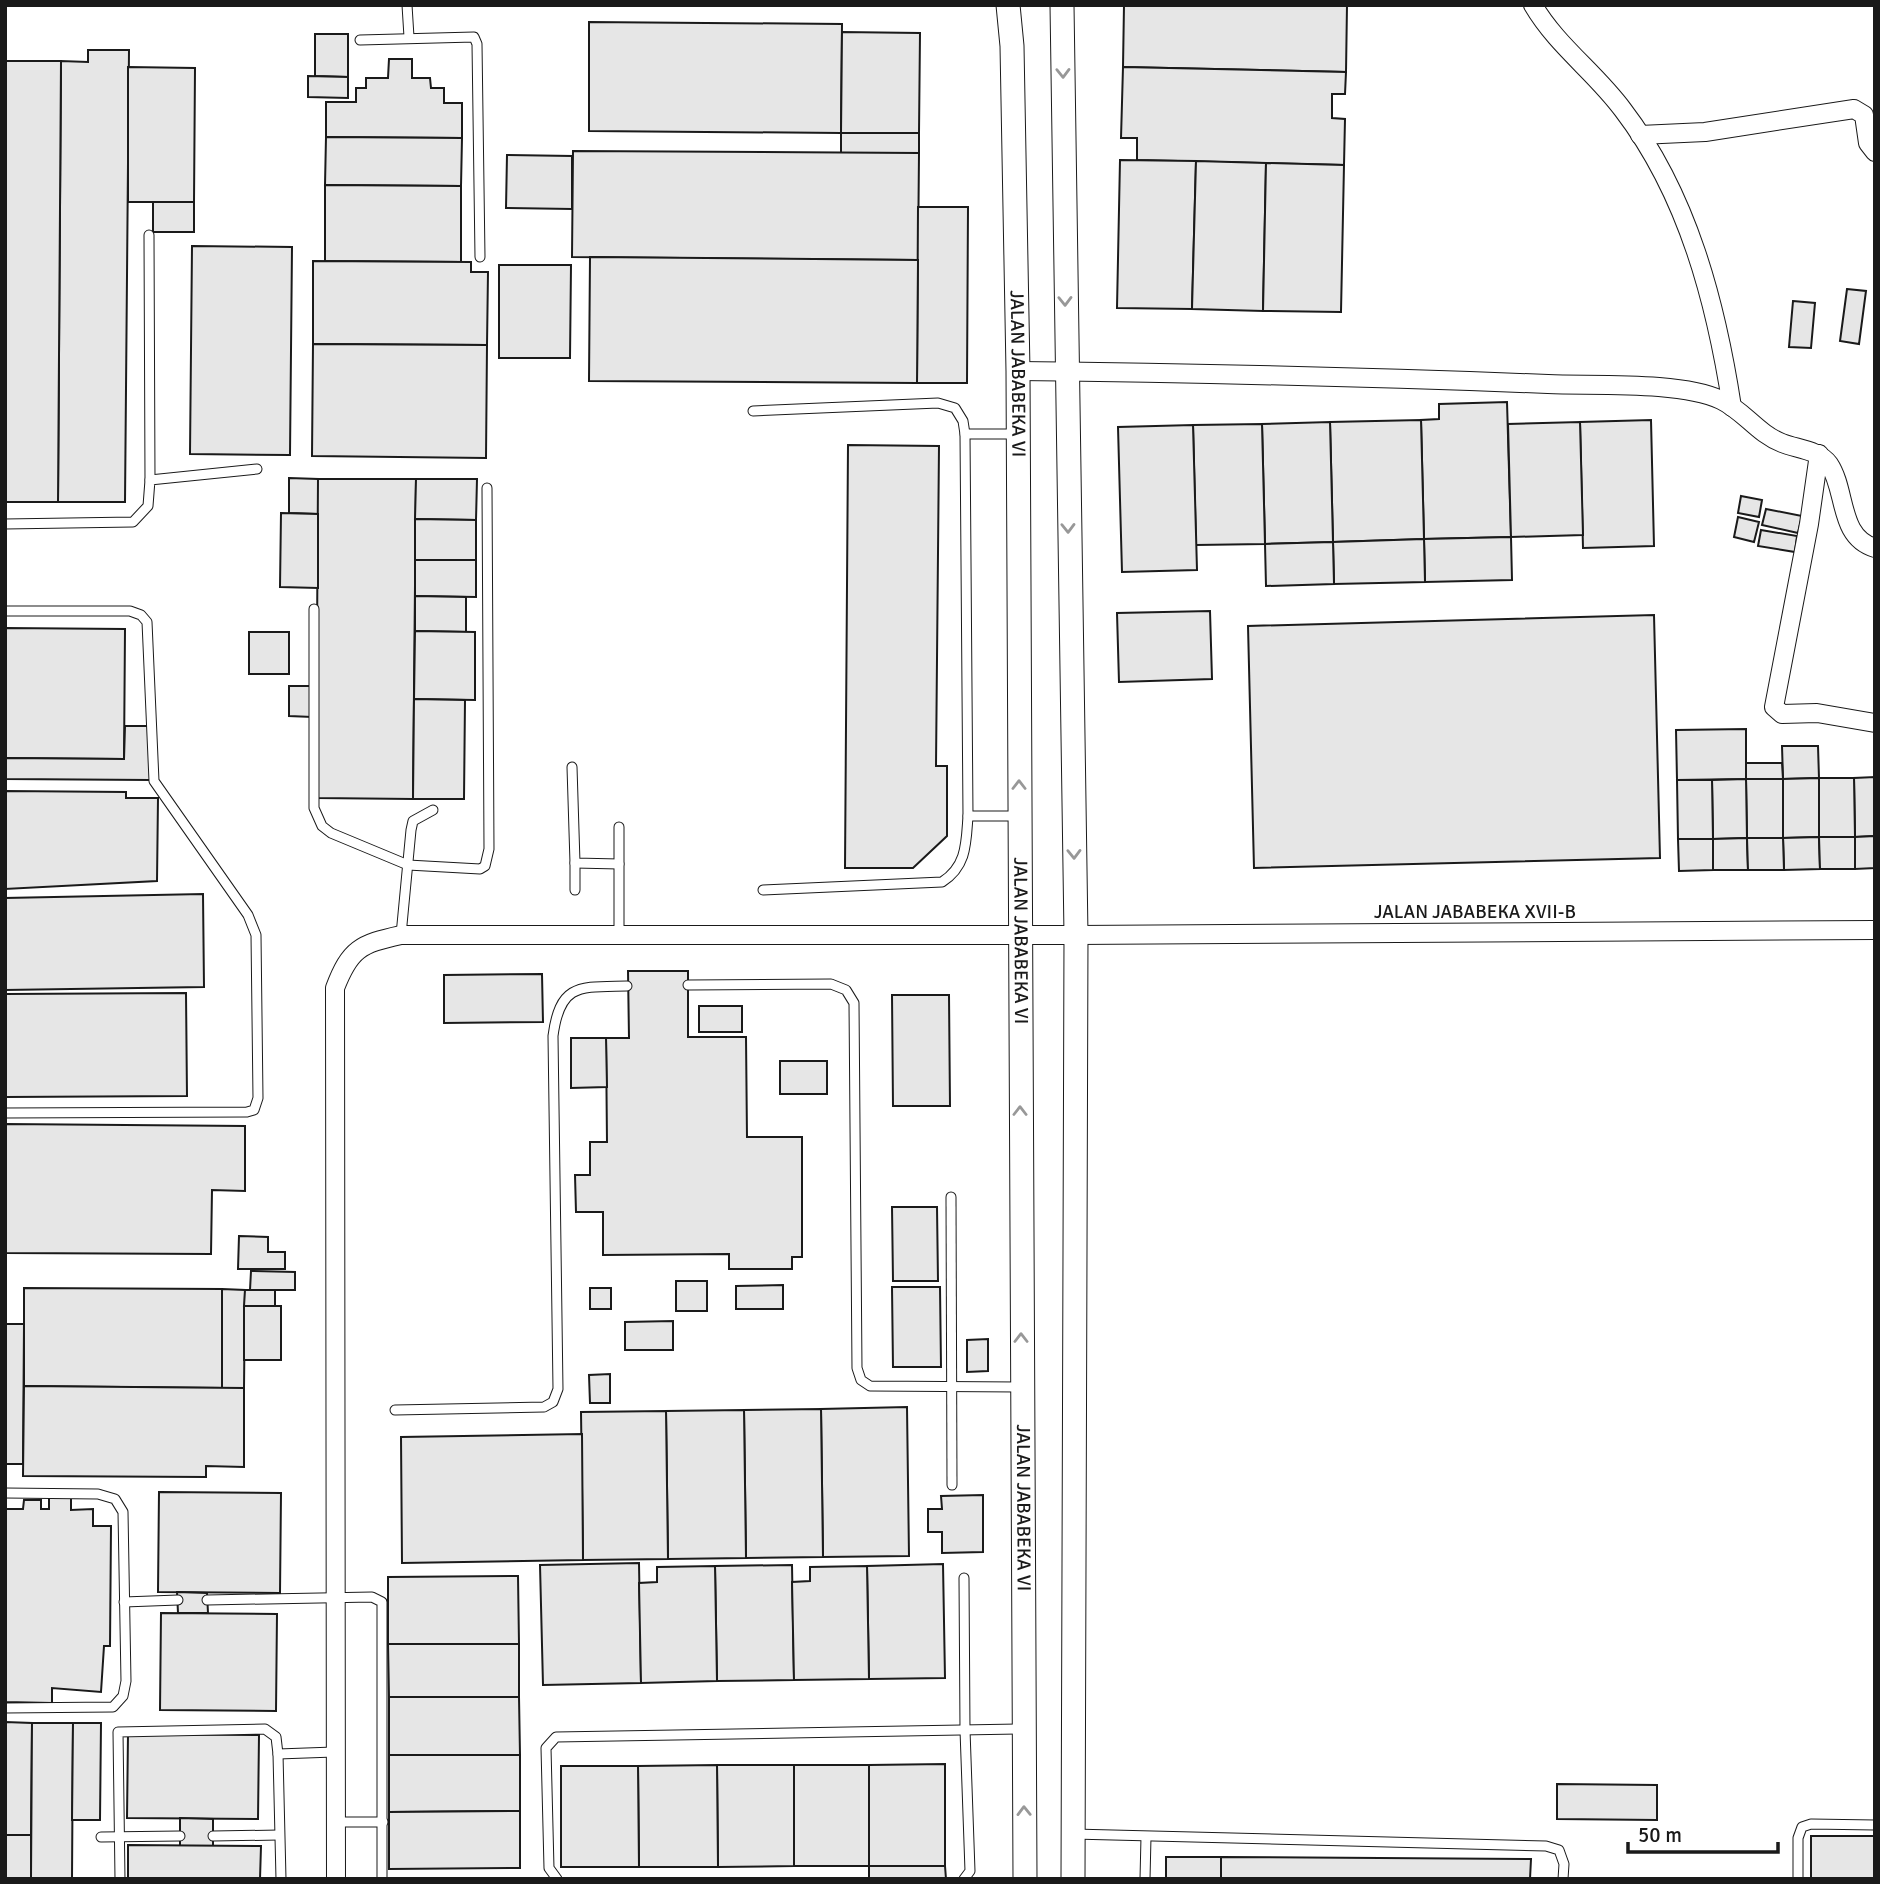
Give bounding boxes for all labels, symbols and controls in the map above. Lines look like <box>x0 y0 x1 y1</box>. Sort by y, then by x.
one-way arrow <box>1055 69 1071 79</box>
street label: JALAN JABABEKA VI <box>1005 290 1030 457</box>
one-way arrow <box>1057 296 1073 307</box>
one-way arrow <box>1061 523 1076 534</box>
one-way arrow <box>1011 779 1027 790</box>
one-way arrow <box>1066 849 1082 860</box>
street label: JALAN JABABEKA VI <box>1008 857 1033 1024</box>
street label: JALAN JABABEKA XVII-B <box>1374 900 1576 924</box>
one-way arrow <box>1012 1105 1028 1115</box>
one-way arrow <box>1013 1332 1029 1343</box>
street label: JALAN JABABEKA VI <box>1011 1424 1036 1591</box>
one-way arrow <box>1016 1805 1032 1815</box>
scale bar <box>1628 1811 1778 1855</box>
text: 50 m <box>1638 1822 1682 1848</box>

